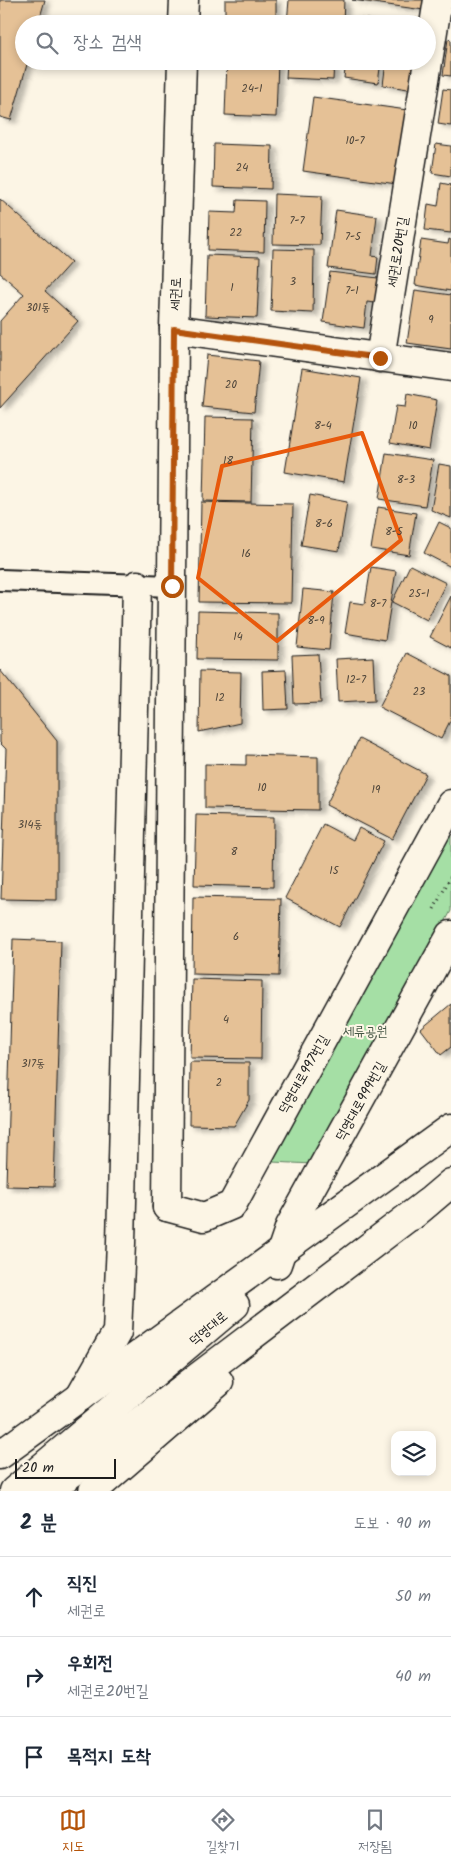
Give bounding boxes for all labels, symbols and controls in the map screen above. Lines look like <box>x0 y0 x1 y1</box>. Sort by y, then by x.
search box <box>15 15 436 70</box>
text: 장소 검색 <box>73 28 142 58</box>
icon: search <box>33 29 61 57</box>
house number: 24-1 <box>242 80 262 98</box>
house number: 10-7 <box>345 132 365 150</box>
house number: 24 <box>236 159 248 177</box>
house number: 7-7 <box>289 212 306 230</box>
street label: 세권로20번길 <box>382 214 415 289</box>
house number: 22 <box>230 224 242 242</box>
house number: 7-5 <box>345 228 362 246</box>
house number: 3 <box>290 273 296 291</box>
street label: 세권로 <box>164 277 188 311</box>
house number: 1 <box>230 279 234 297</box>
house number: 7-1 <box>345 282 359 300</box>
house number: 301동 <box>26 299 50 317</box>
house number: 9 <box>428 311 434 329</box>
route end <box>369 347 392 370</box>
house number: 20 <box>225 376 237 394</box>
house number: 8-4 <box>314 417 332 435</box>
house number: 10 <box>409 417 418 435</box>
house number: 18 <box>223 452 233 470</box>
house number: 8-3 <box>397 471 415 489</box>
house number: 8-6 <box>315 515 333 533</box>
house number: 8-5 <box>385 523 404 541</box>
house number: 16 <box>241 545 251 563</box>
route start <box>161 575 184 598</box>
house number: 25-1 <box>409 585 429 603</box>
house number: 8-7 <box>370 595 387 613</box>
house number: 8-9 <box>307 612 325 630</box>
house number: 14 <box>233 628 243 646</box>
house number: 12-7 <box>346 671 367 689</box>
house number: 23 <box>413 683 425 701</box>
house number: 12 <box>215 689 225 707</box>
house number: 10 <box>258 779 267 797</box>
house number: 19 <box>372 781 381 799</box>
house number: 314동 <box>18 816 42 834</box>
house number: 8 <box>231 843 238 861</box>
house number: 15 <box>329 862 340 880</box>
house number: 6 <box>233 928 239 946</box>
house number: 4 <box>223 1011 229 1029</box>
park label: 세류공원 <box>342 1021 388 1043</box>
street label: 덕영대로997번길 <box>273 1030 335 1118</box>
house number: 317동 <box>21 1055 45 1073</box>
street label: 덕영대로999번길 <box>330 1057 392 1145</box>
house number: 2 <box>216 1074 222 1092</box>
street label: 덕영대로 <box>184 1306 233 1352</box>
map controls <box>391 1431 436 1476</box>
button: layers <box>391 1431 436 1476</box>
scale bar <box>15 1456 116 1479</box>
text: 20 m <box>22 1457 54 1479</box>
text: 2 분 <box>20 1507 57 1540</box>
text: 도보 · 90 m <box>354 1511 431 1536</box>
text: 직진 <box>67 1569 98 1599</box>
icon: ahead <box>20 1583 48 1611</box>
text: 50 m <box>395 1584 431 1609</box>
text: 세권로 <box>67 1599 106 1624</box>
text: 우회전 <box>67 1649 113 1679</box>
icon: right <box>20 1663 48 1691</box>
text: 40 m <box>395 1664 431 1689</box>
text: 세권로20번길 <box>67 1679 149 1704</box>
text: 목적지 도착 <box>67 1742 151 1772</box>
icon: arrive <box>20 1743 48 1771</box>
tab: 지도 <box>59 1806 87 1858</box>
tab: 길찾기 <box>206 1806 240 1858</box>
tab: 저장됨 <box>358 1806 392 1858</box>

